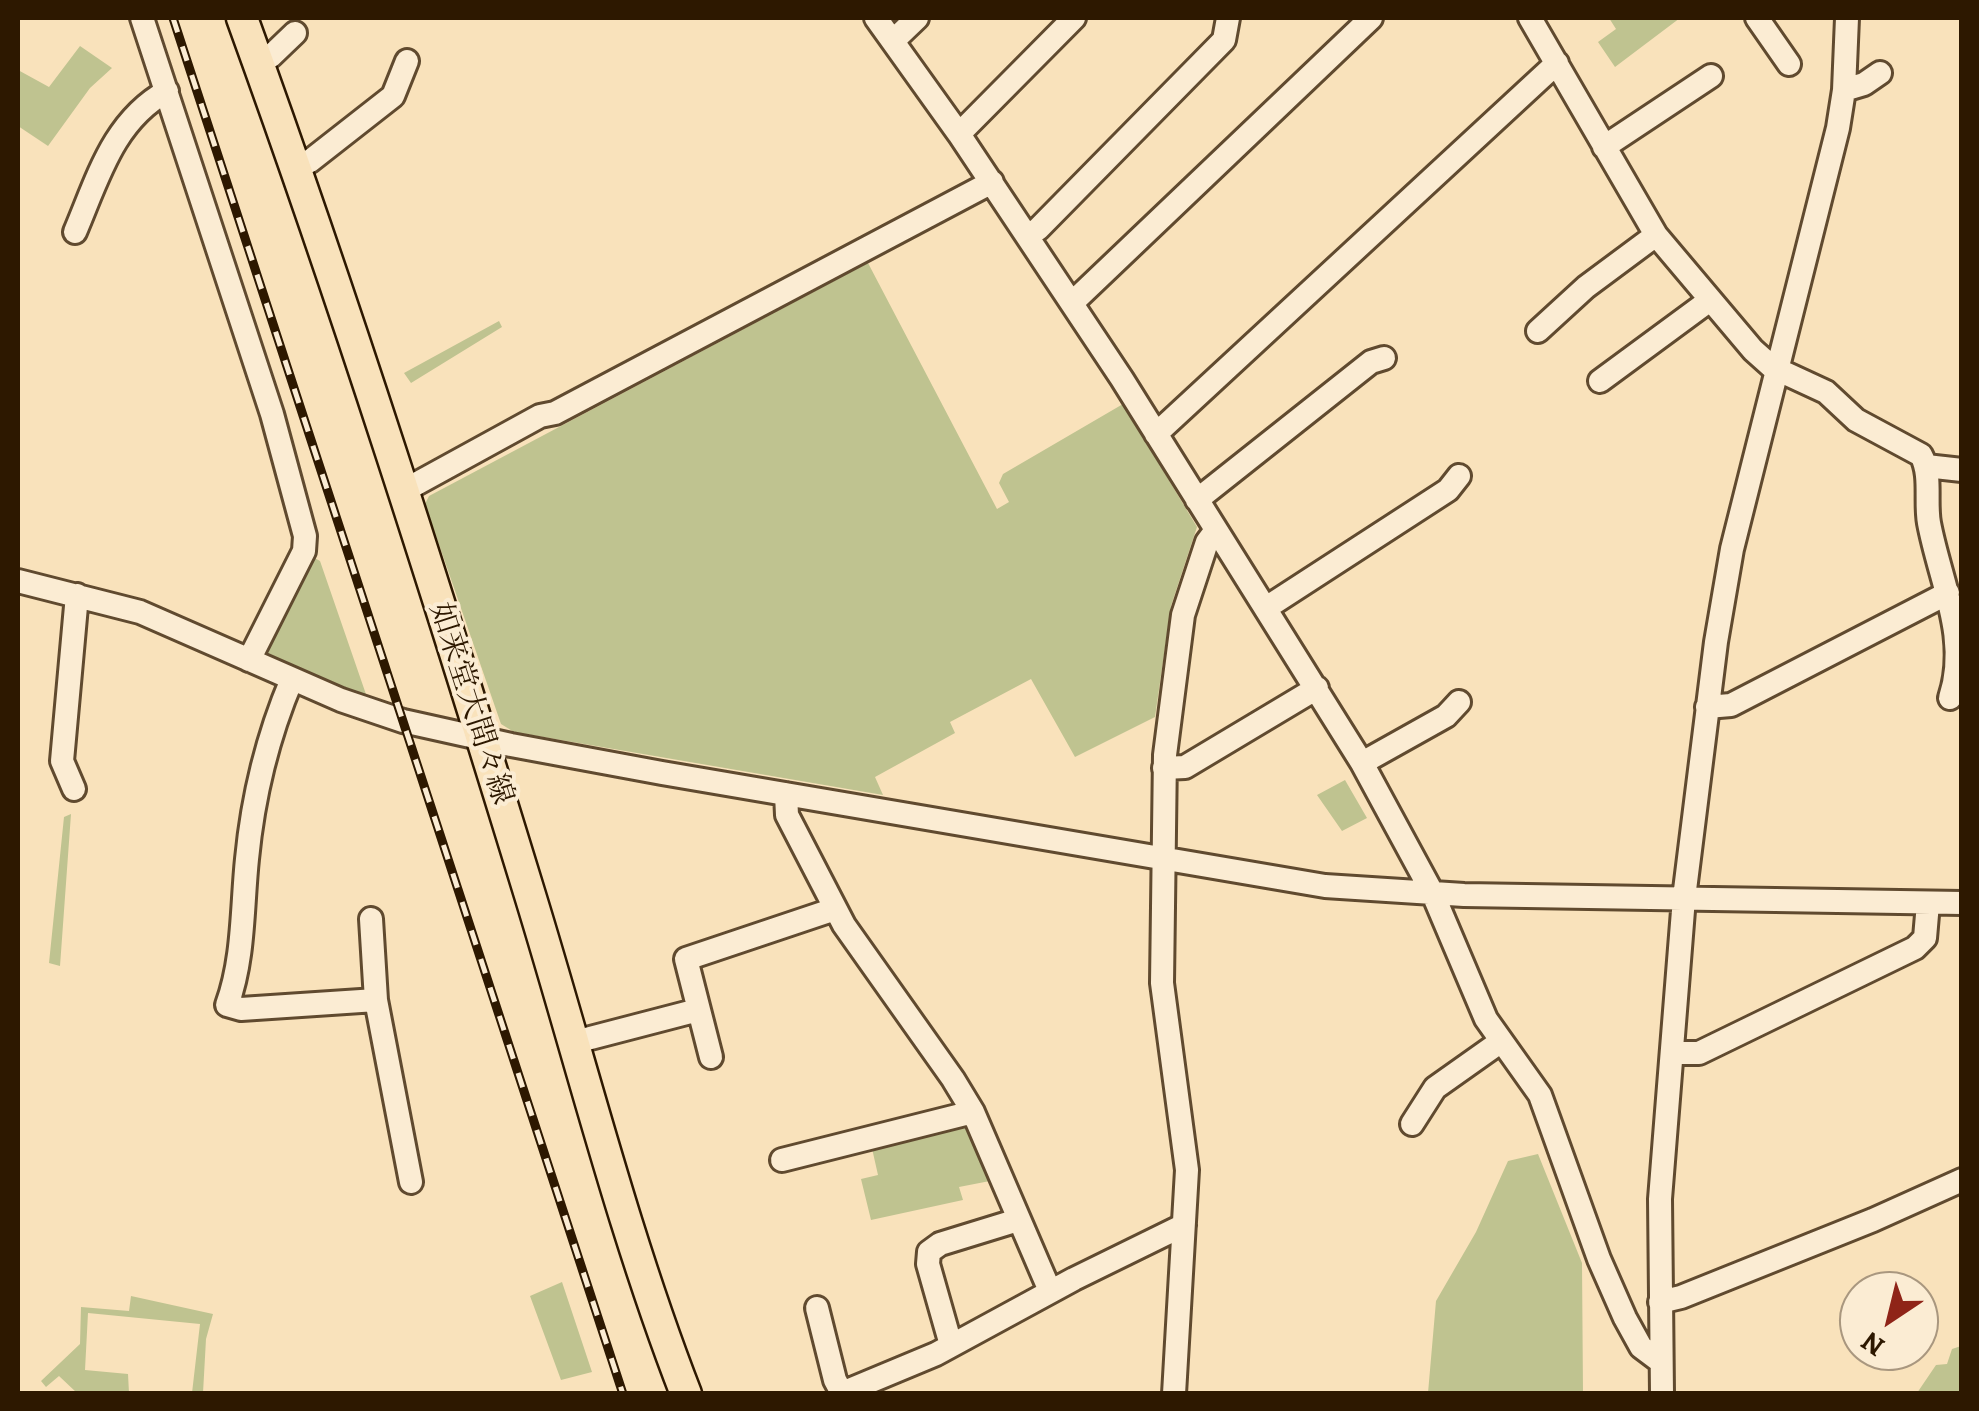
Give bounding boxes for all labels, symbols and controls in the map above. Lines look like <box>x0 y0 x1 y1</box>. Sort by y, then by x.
street label: 如来堂大間々線 <box>420 599 520 809</box>
north arrow <box>1839 1271 1939 1371</box>
text: N <box>1854 1323 1892 1365</box>

